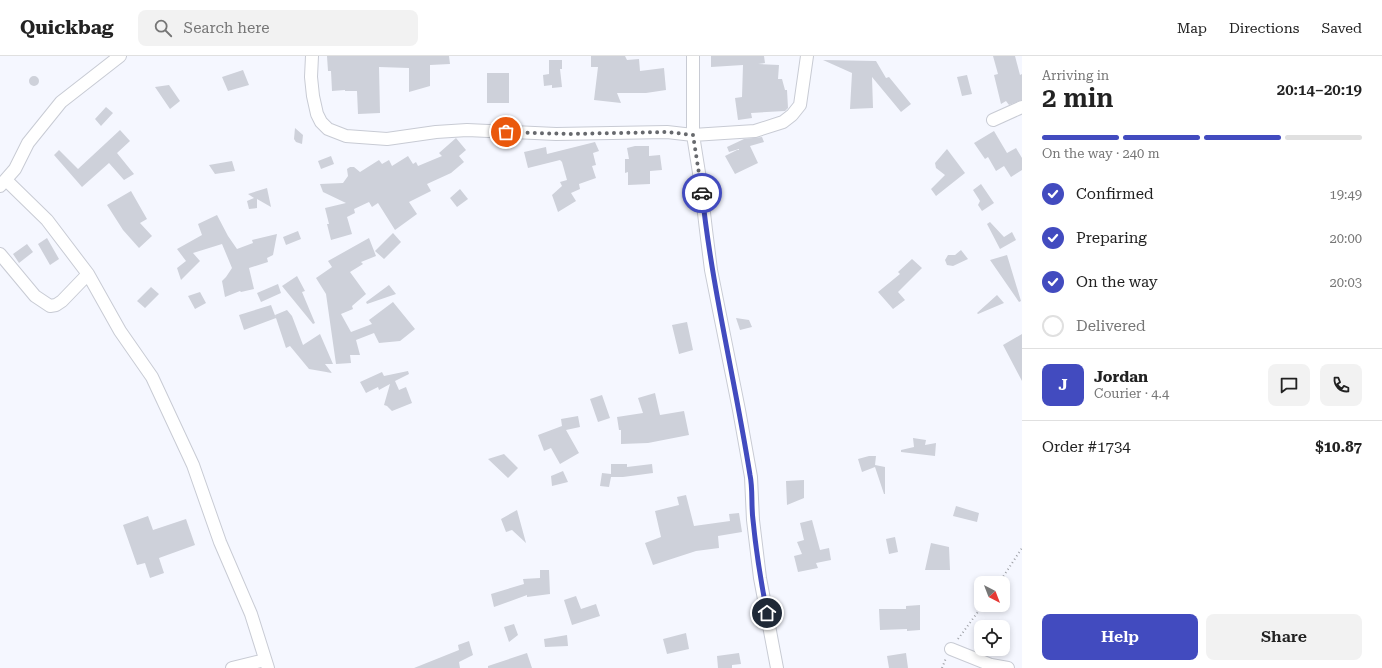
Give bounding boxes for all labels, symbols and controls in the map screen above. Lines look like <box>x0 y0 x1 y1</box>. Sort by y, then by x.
search box <box>138 10 418 46</box>
text: Quickbag <box>20 16 114 39</box>
icon: search <box>152 17 174 39</box>
text: Search here <box>184 19 270 37</box>
text: Map <box>1177 20 1207 36</box>
text: Directions <box>1229 20 1299 36</box>
text: Saved <box>1321 20 1362 36</box>
text: Arriving in <box>1042 68 1109 83</box>
text: 20:14–20:19 <box>1277 81 1362 99</box>
text: 2 min <box>1042 83 1114 113</box>
pin <box>489 115 523 149</box>
icon: bag <box>495 121 517 143</box>
text: On the way · 240 m <box>1042 146 1159 161</box>
courier <box>682 173 722 213</box>
icon: car <box>691 182 713 204</box>
icon: check <box>1042 183 1064 205</box>
text: Confirmed <box>1076 185 1154 203</box>
text: 19:49 <box>1330 187 1362 202</box>
icon: check <box>1042 227 1064 249</box>
text: Preparing <box>1076 229 1147 247</box>
text: 20:00 <box>1330 231 1362 246</box>
icon: check <box>1042 271 1064 293</box>
text: On the way <box>1076 273 1158 291</box>
text: 20:03 <box>1330 275 1362 290</box>
text: Delivered <box>1076 317 1146 335</box>
button: chat <box>1268 364 1310 406</box>
button: phone <box>1320 364 1362 406</box>
text: Jordan <box>1094 368 1148 386</box>
text: J <box>1058 376 1068 394</box>
text: Courier · 4.4 <box>1094 386 1169 401</box>
text: Order #1734 <box>1042 438 1131 456</box>
text: $10.87 <box>1315 438 1362 456</box>
north arrow <box>974 576 1010 612</box>
map controls <box>974 576 1010 656</box>
pin <box>750 596 784 630</box>
icon: home <box>756 602 778 624</box>
button: Help <box>1042 614 1198 660</box>
button: Share <box>1206 614 1362 660</box>
button: locate <box>974 620 1010 656</box>

